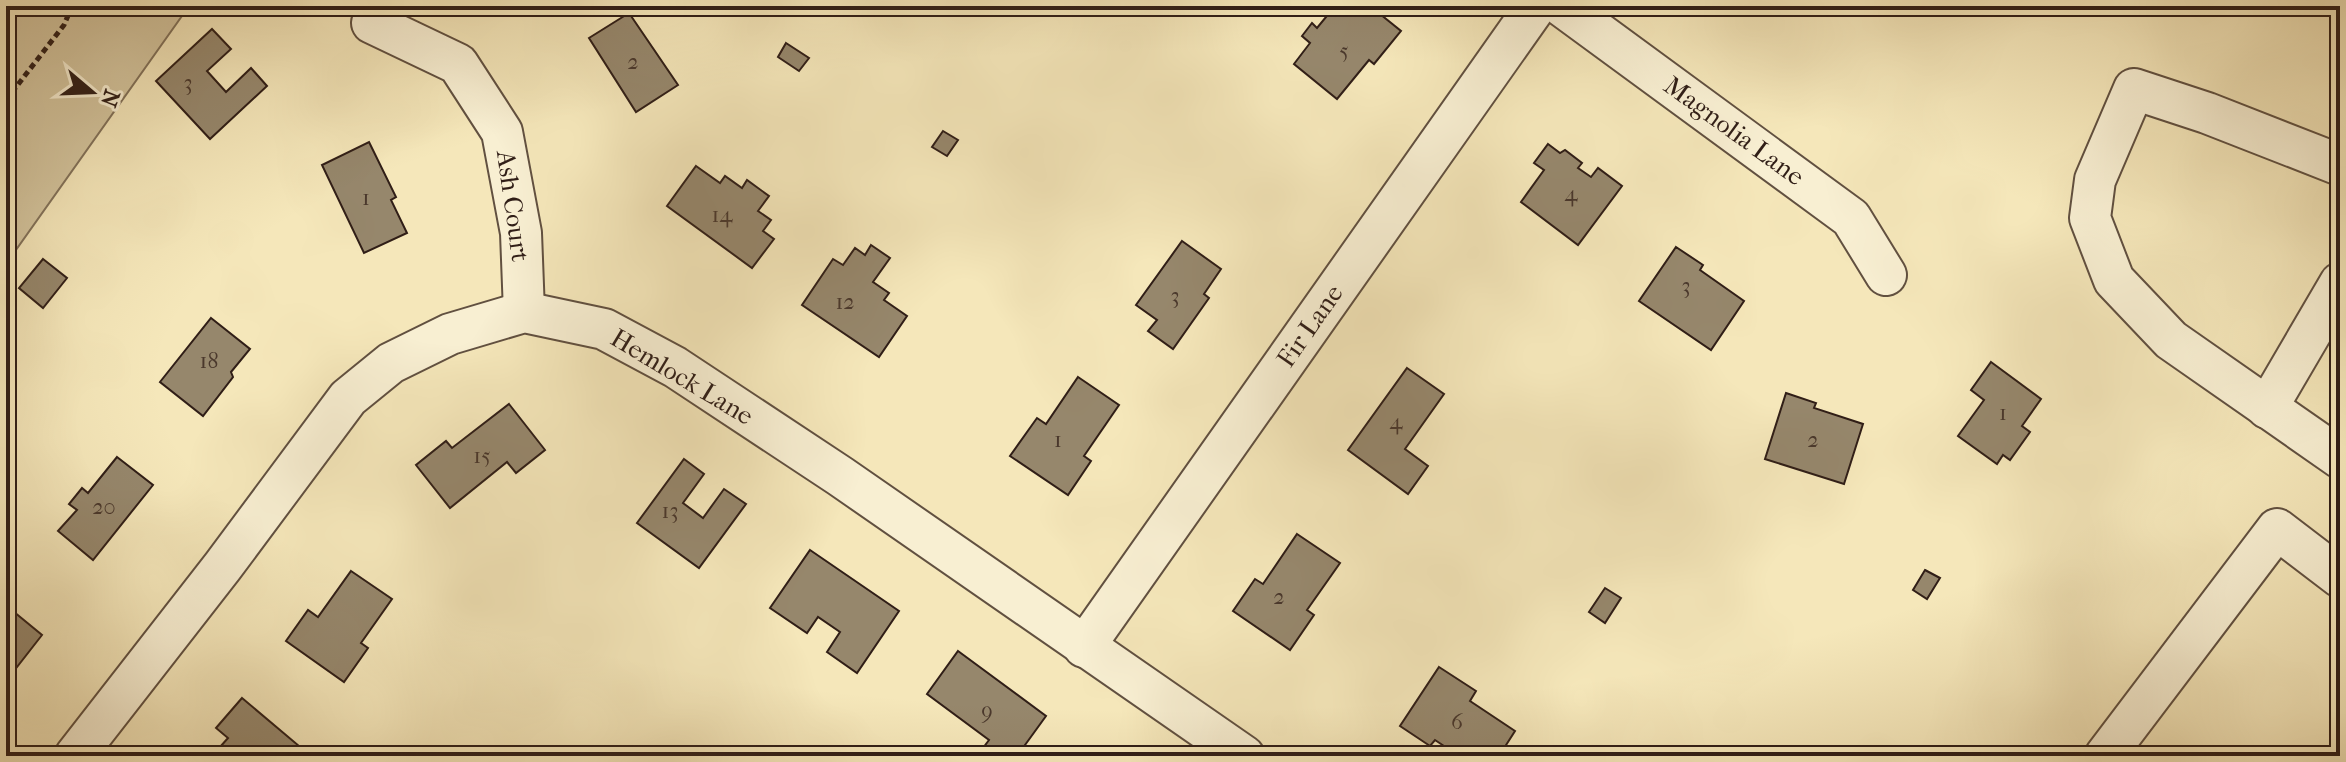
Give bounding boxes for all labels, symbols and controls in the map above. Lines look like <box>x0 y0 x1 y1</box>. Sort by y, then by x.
house number: 5 <box>1339 38 1349 64</box>
house number: 2 <box>627 49 639 75</box>
north arrow <box>52 52 132 132</box>
house number: 3 <box>183 70 193 96</box>
street label: Magnolia Lane <box>1658 70 1810 192</box>
text: N <box>95 86 125 111</box>
street label: Ash Court <box>490 147 536 264</box>
house number: 4 <box>1565 181 1579 207</box>
house number: 1 <box>362 185 370 211</box>
house number: 14 <box>712 202 733 228</box>
house number: 3 <box>1681 273 1691 299</box>
street label: Fir Lane <box>1270 279 1350 373</box>
house number: 3 <box>1170 283 1180 309</box>
house number: 12 <box>835 289 855 315</box>
street label: Hemlock Lane <box>605 322 759 432</box>
house number: 18 <box>200 348 218 374</box>
house number: 1 <box>1999 400 2007 426</box>
house number: 4 <box>1390 409 1404 435</box>
house number: 1 <box>1054 427 1062 453</box>
house number: 2 <box>1807 427 1819 453</box>
house number: 15 <box>473 443 491 469</box>
house number: 20 <box>92 494 116 520</box>
house number: 13 <box>662 498 678 524</box>
house number: 2 <box>1273 584 1285 610</box>
house number: 9 <box>981 698 993 724</box>
house number: 6 <box>1451 709 1463 735</box>

